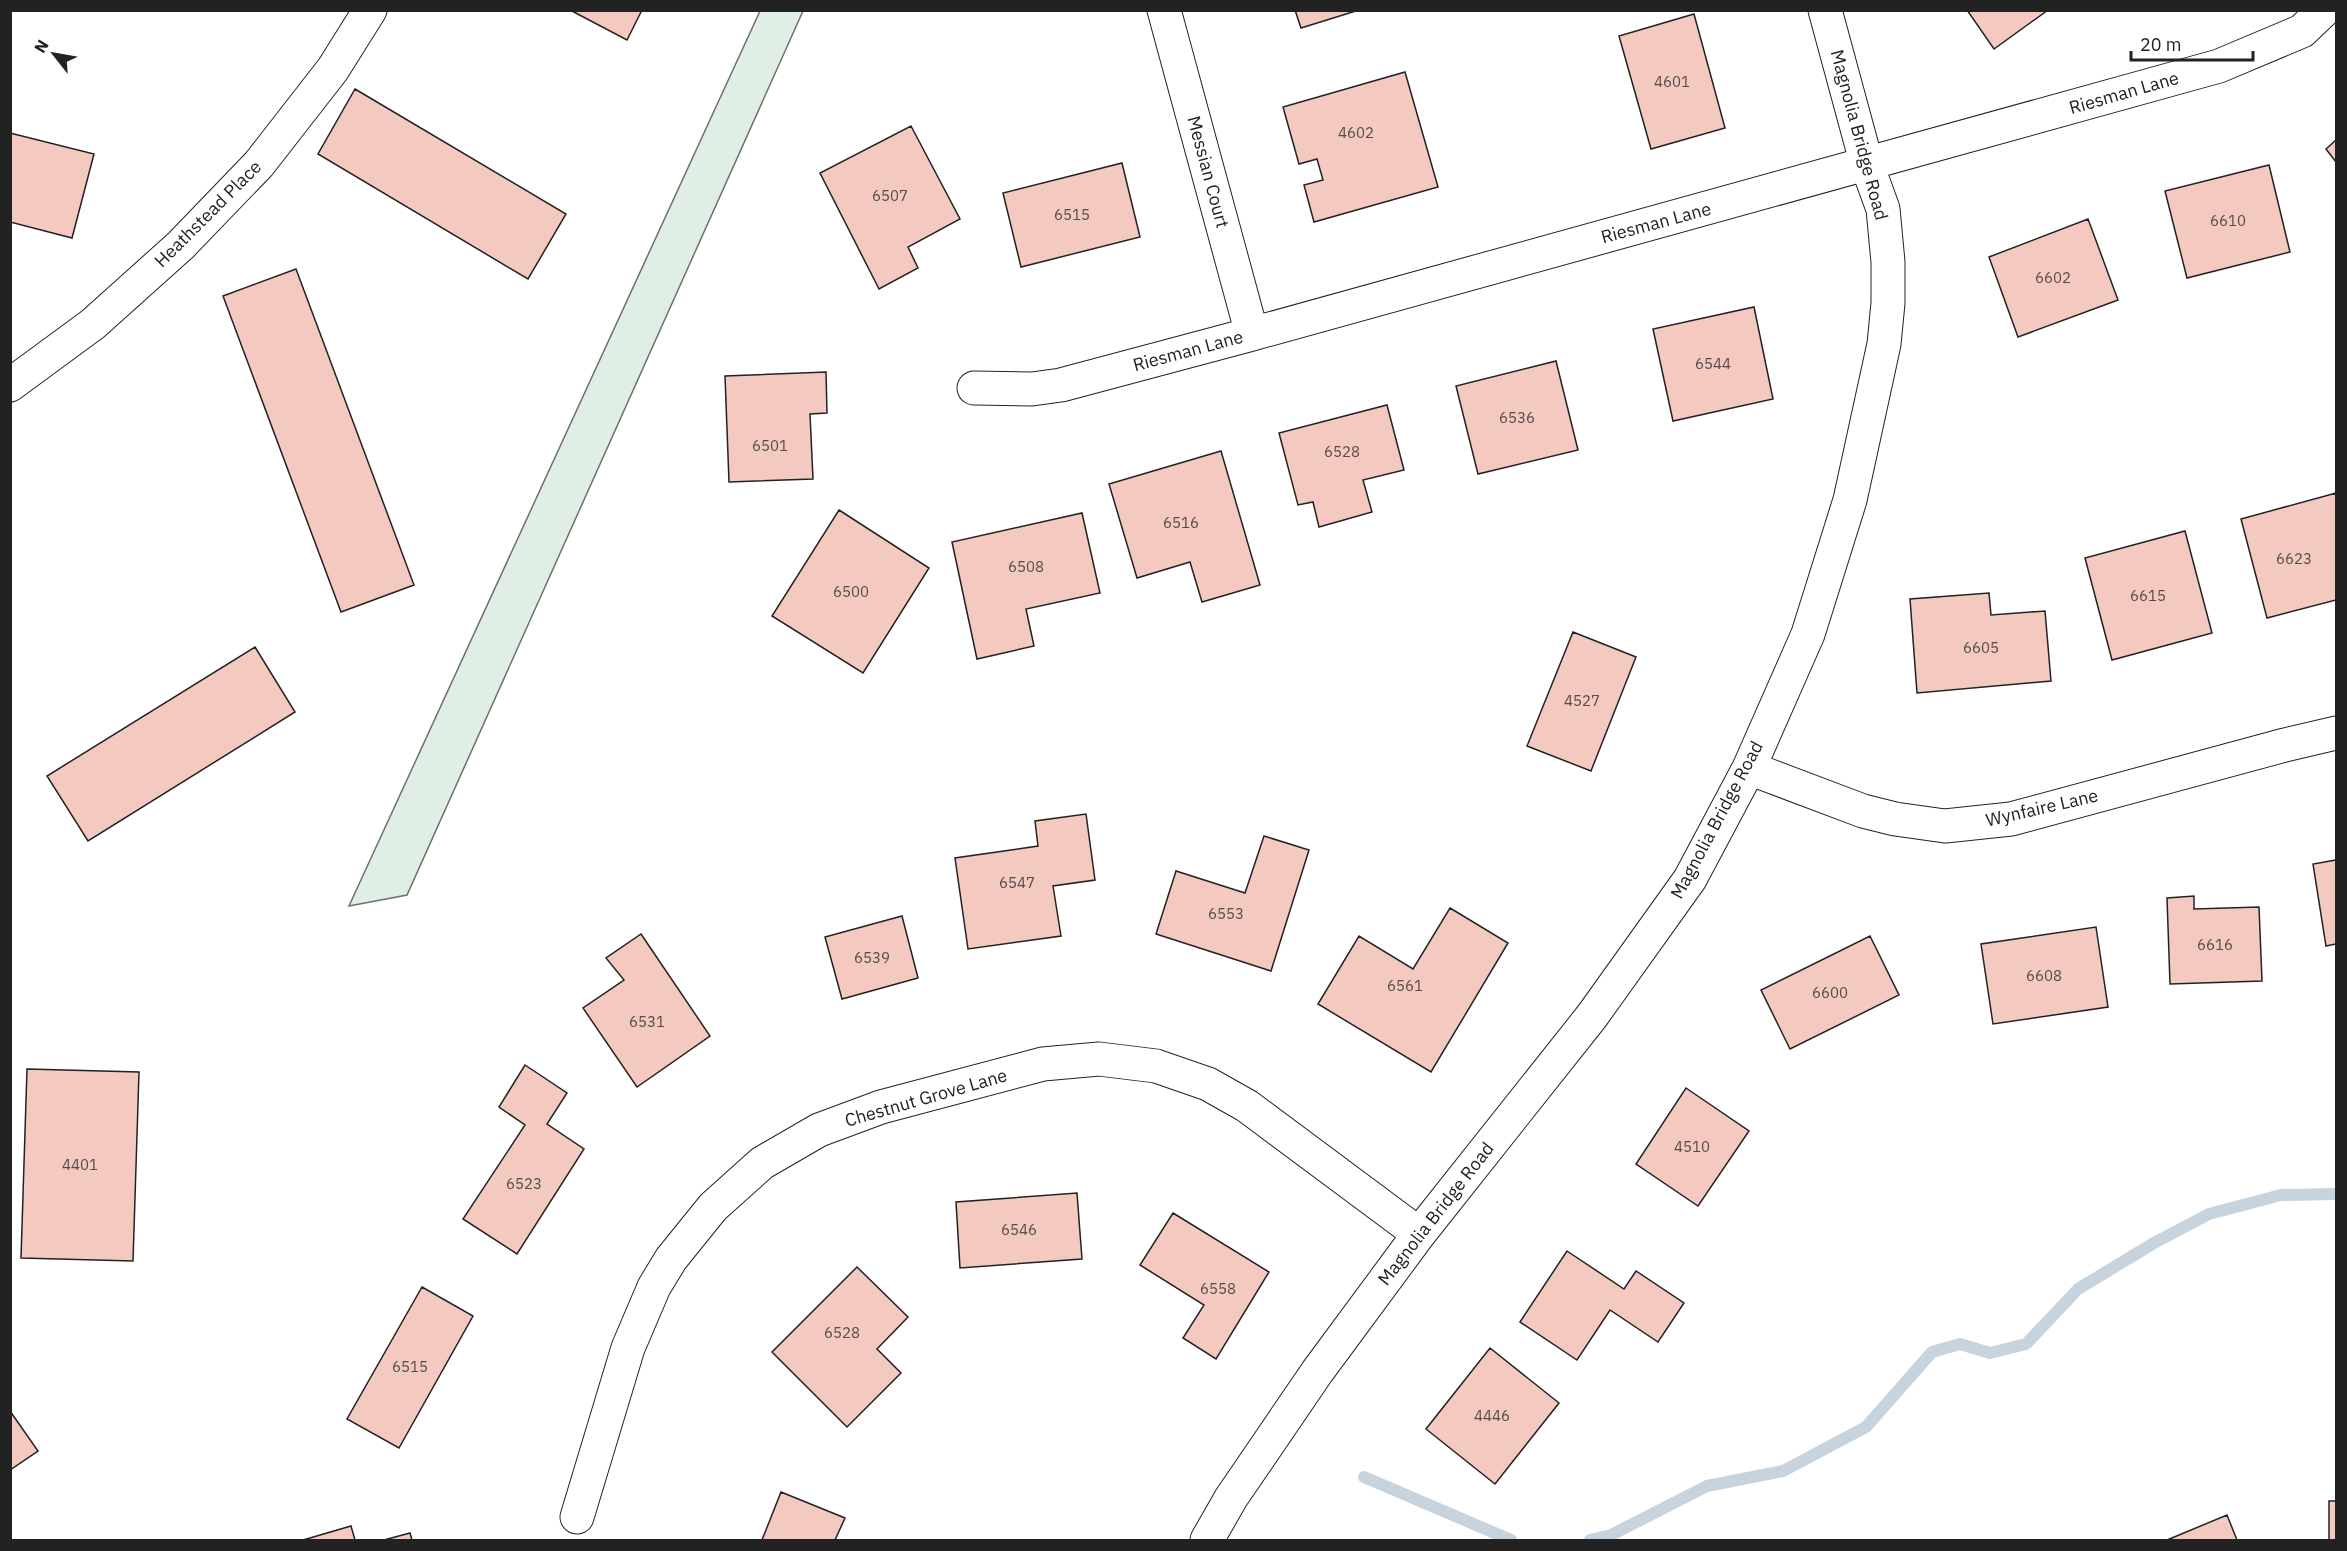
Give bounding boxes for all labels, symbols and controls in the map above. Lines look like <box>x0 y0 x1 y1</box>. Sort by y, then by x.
north arrow <box>24 24 84 84</box>
scale bar <box>2131 24 2252 62</box>
text: 20 m <box>2140 33 2182 56</box>
text: N <box>30 36 53 56</box>
street label: Magnolia Bridge Road <box>1826 47 1893 223</box>
street label: Riesman Lane <box>2066 66 2182 119</box>
house number: 4601 <box>1654 72 1690 91</box>
street label: Messian Court <box>1182 113 1234 230</box>
house number: 4602 <box>1338 123 1374 142</box>
street label: Heathstead Place <box>149 155 266 272</box>
house number: 6507 <box>872 186 908 205</box>
street label: Riesman Lane <box>1598 197 1714 248</box>
house number: 6515 <box>1054 205 1090 224</box>
house number: 6610 <box>2210 211 2246 230</box>
house number: 6602 <box>2035 268 2071 287</box>
street label: Riesman Lane <box>1130 325 1246 376</box>
house number: 6544 <box>1695 354 1731 373</box>
house number: 6536 <box>1499 408 1535 427</box>
house number: 6501 <box>752 436 788 455</box>
house number: 6528 <box>1324 442 1360 461</box>
house number: 6516 <box>1163 513 1199 532</box>
house number: 6623 <box>2276 549 2312 568</box>
house number: 6508 <box>1008 557 1044 576</box>
house number: 6500 <box>833 582 869 601</box>
house number: 6615 <box>2130 586 2166 605</box>
house number: 6605 <box>1963 638 1999 657</box>
house number: 4527 <box>1564 691 1600 710</box>
street label: Magnolia Bridge Road <box>1665 737 1768 903</box>
street label: Wynfaire Lane <box>1983 783 2100 832</box>
house number: 6547 <box>999 873 1035 892</box>
house number: 6553 <box>1208 904 1244 923</box>
house number: 6616 <box>2197 935 2233 954</box>
house number: 6539 <box>854 948 890 967</box>
house number: 6608 <box>2026 966 2062 985</box>
house number: 6561 <box>1387 976 1423 995</box>
house number: 6600 <box>1812 983 1848 1002</box>
house number: 6531 <box>629 1012 665 1031</box>
street label: Chestnut Grove Lane <box>842 1063 1010 1132</box>
street label: Magnolia Bridge Road <box>1373 1137 1499 1290</box>
house number: 4510 <box>1674 1137 1710 1156</box>
house number: 4401 <box>62 1155 98 1174</box>
house number: 6523 <box>506 1174 542 1193</box>
house number: 6546 <box>1001 1220 1037 1239</box>
house number: 6558 <box>1200 1279 1236 1298</box>
house number: 6528 <box>824 1323 860 1342</box>
house number: 6515 <box>392 1357 428 1376</box>
house number: 4446 <box>1474 1406 1510 1425</box>

